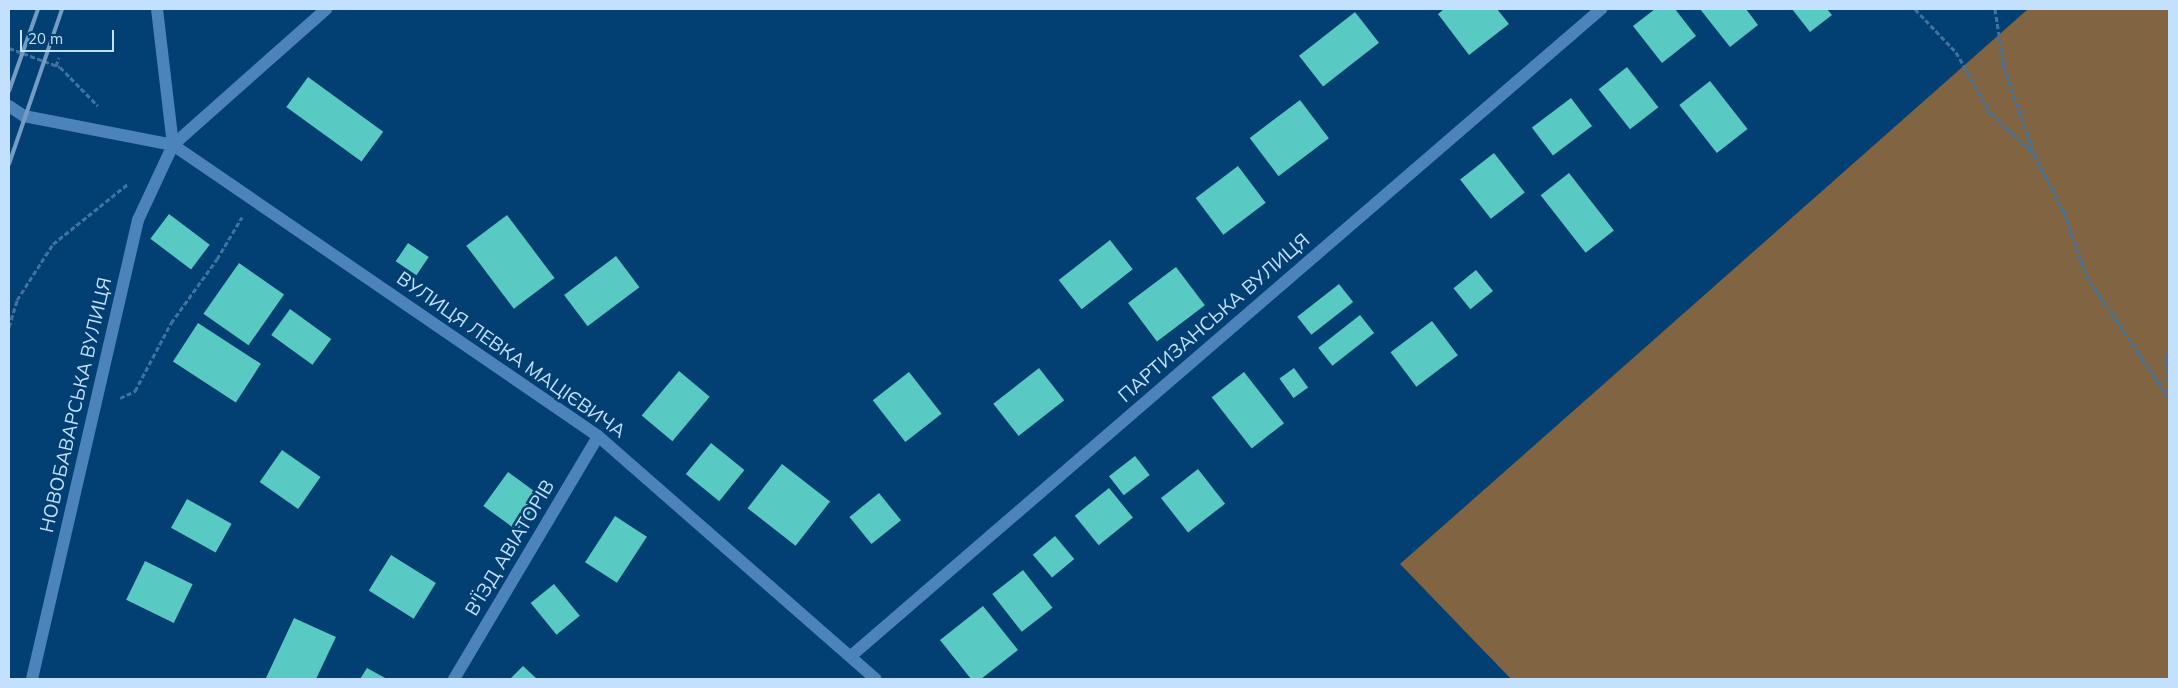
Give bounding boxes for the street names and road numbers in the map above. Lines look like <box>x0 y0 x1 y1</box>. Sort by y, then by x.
street label: ПАРТИЗАНСЬКА ВУЛИЦЯ <box>1114 229 1314 407</box>
street label: ВУЛИЦЯ ЛЕВКА МАЦІЄВИЧА <box>392 267 630 443</box>
street label: НОВОБАВАРСЬКА ВУЛИЦЯ <box>35 275 117 535</box>
street label: В'ЇЗД АВІАТОРІВ <box>460 476 560 620</box>

